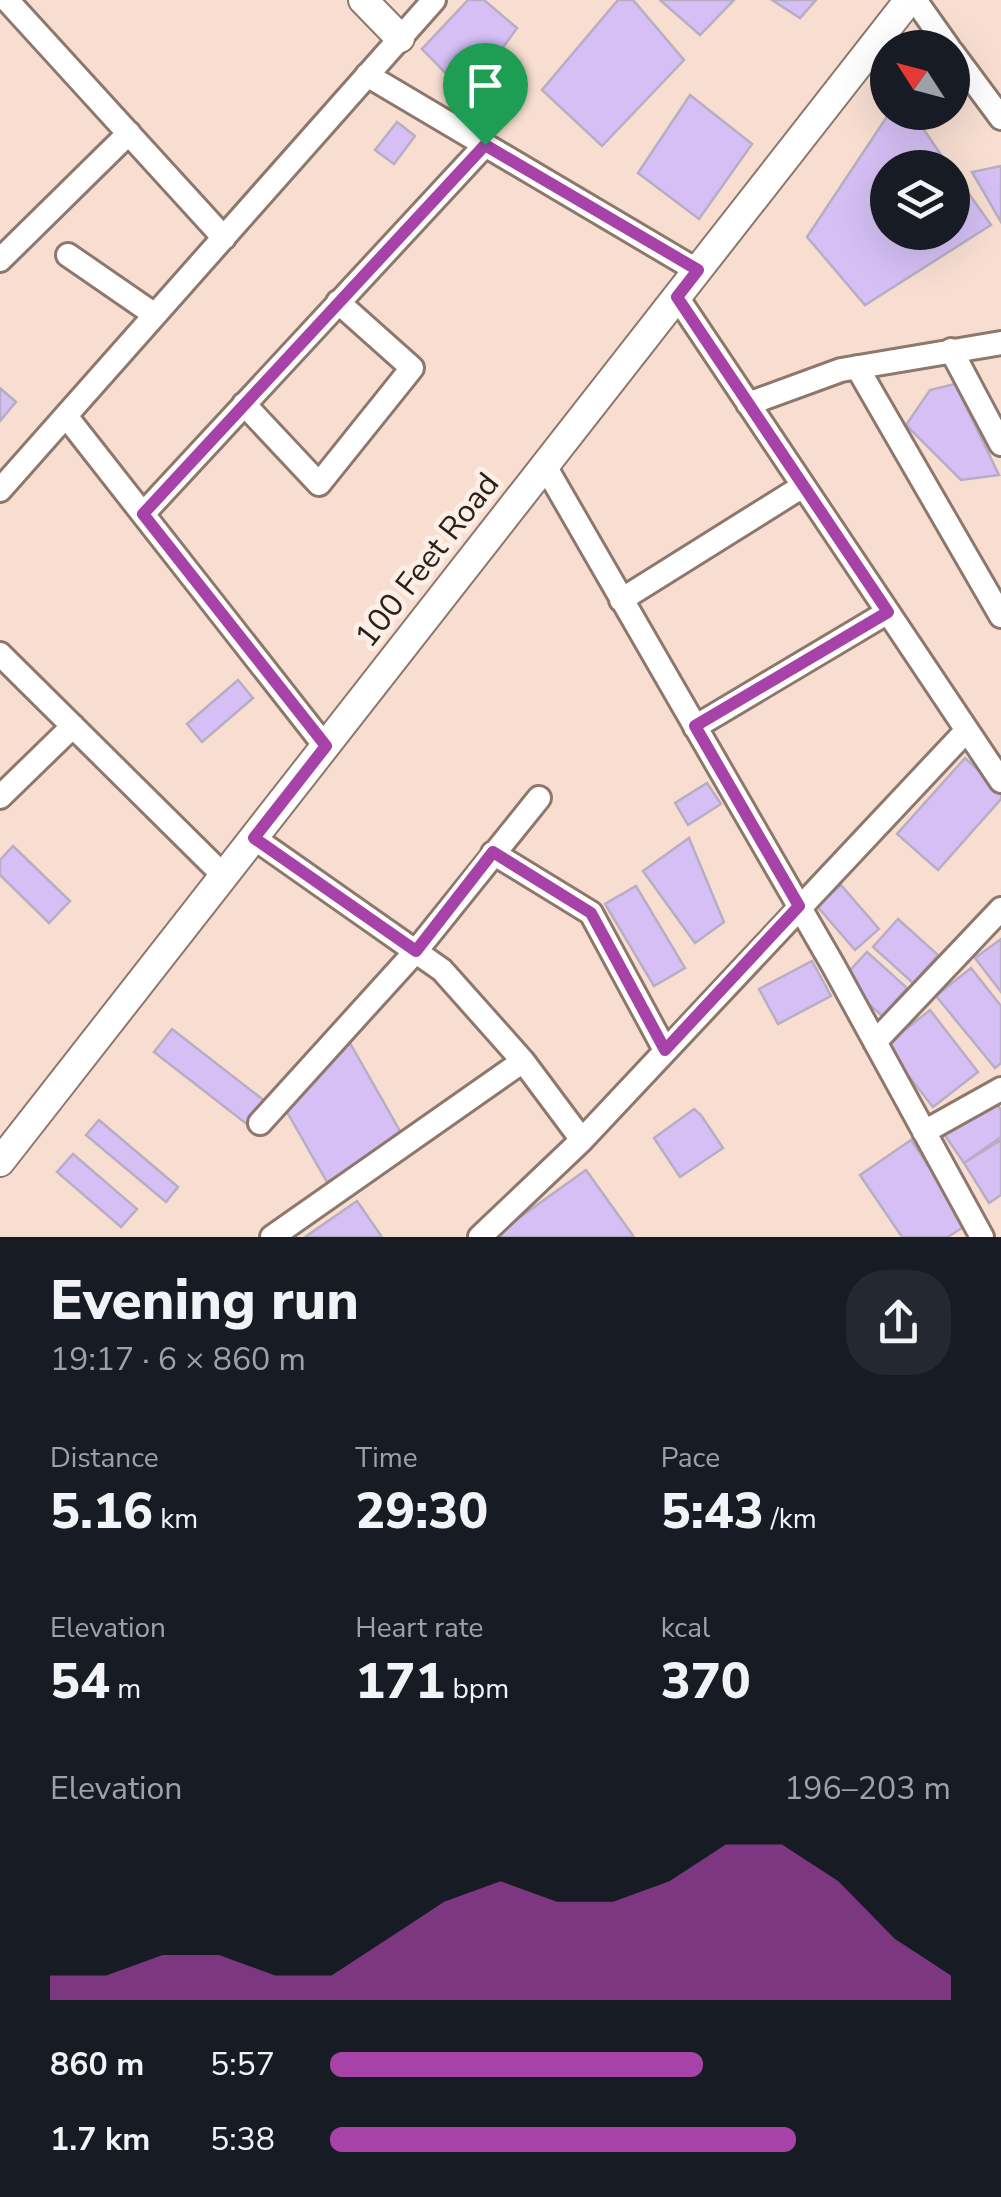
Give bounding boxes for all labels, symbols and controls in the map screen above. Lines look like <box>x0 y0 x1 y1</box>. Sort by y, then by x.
north arrow <box>870 30 970 130</box>
map controls <box>870 30 970 250</box>
pin <box>443 43 528 146</box>
icon: arrive <box>458 58 513 113</box>
button: layers <box>870 150 970 250</box>
street label: 100 Feet Road <box>345 464 509 656</box>
text: Evening run <box>50 1263 359 1338</box>
button: share <box>846 1270 951 1375</box>
text: 19:17 · 6 × 860 m <box>50 1338 306 1381</box>
text: Distance <box>50 1439 159 1477</box>
text: Time <box>355 1439 418 1477</box>
text: Pace <box>661 1439 720 1477</box>
text: 5.16 <box>50 1477 153 1546</box>
text: 29:30 <box>355 1477 488 1546</box>
text: 5:43 <box>661 1477 764 1546</box>
text: km <box>153 1500 198 1538</box>
text: /km <box>764 1500 817 1538</box>
text: Elevation <box>50 1609 166 1647</box>
text: Heart rate <box>355 1609 483 1647</box>
text: kcal <box>661 1609 710 1647</box>
text: 54 <box>50 1647 110 1716</box>
text: 171 <box>355 1647 445 1716</box>
text: 370 <box>661 1647 751 1716</box>
text: m <box>110 1670 141 1708</box>
text: bpm <box>445 1670 509 1708</box>
text: Elevation <box>50 1767 183 1810</box>
text: 196–203 m <box>784 1767 951 1810</box>
text: 860 m <box>50 2043 144 2086</box>
text: 5:57 <box>210 2043 275 2086</box>
text: 1.7 km <box>50 2118 150 2161</box>
text: 5:38 <box>210 2118 275 2161</box>

